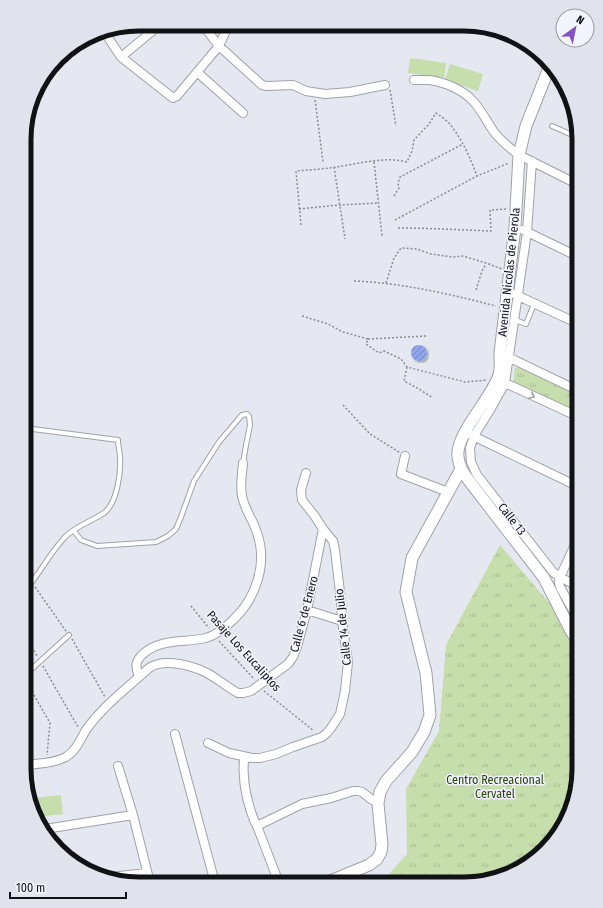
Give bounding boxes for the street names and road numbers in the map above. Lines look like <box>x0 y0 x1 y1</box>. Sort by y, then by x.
street label: Avenida Nicolas de Pierola <box>495 207 523 337</box>
street label: Calle 13 <box>495 500 529 538</box>
street label: Calle 6 de Enero <box>287 574 321 654</box>
street label: Calle 14 de Julio <box>332 588 354 666</box>
street label: Pasaje Los Eucaliptos <box>204 608 284 694</box>

